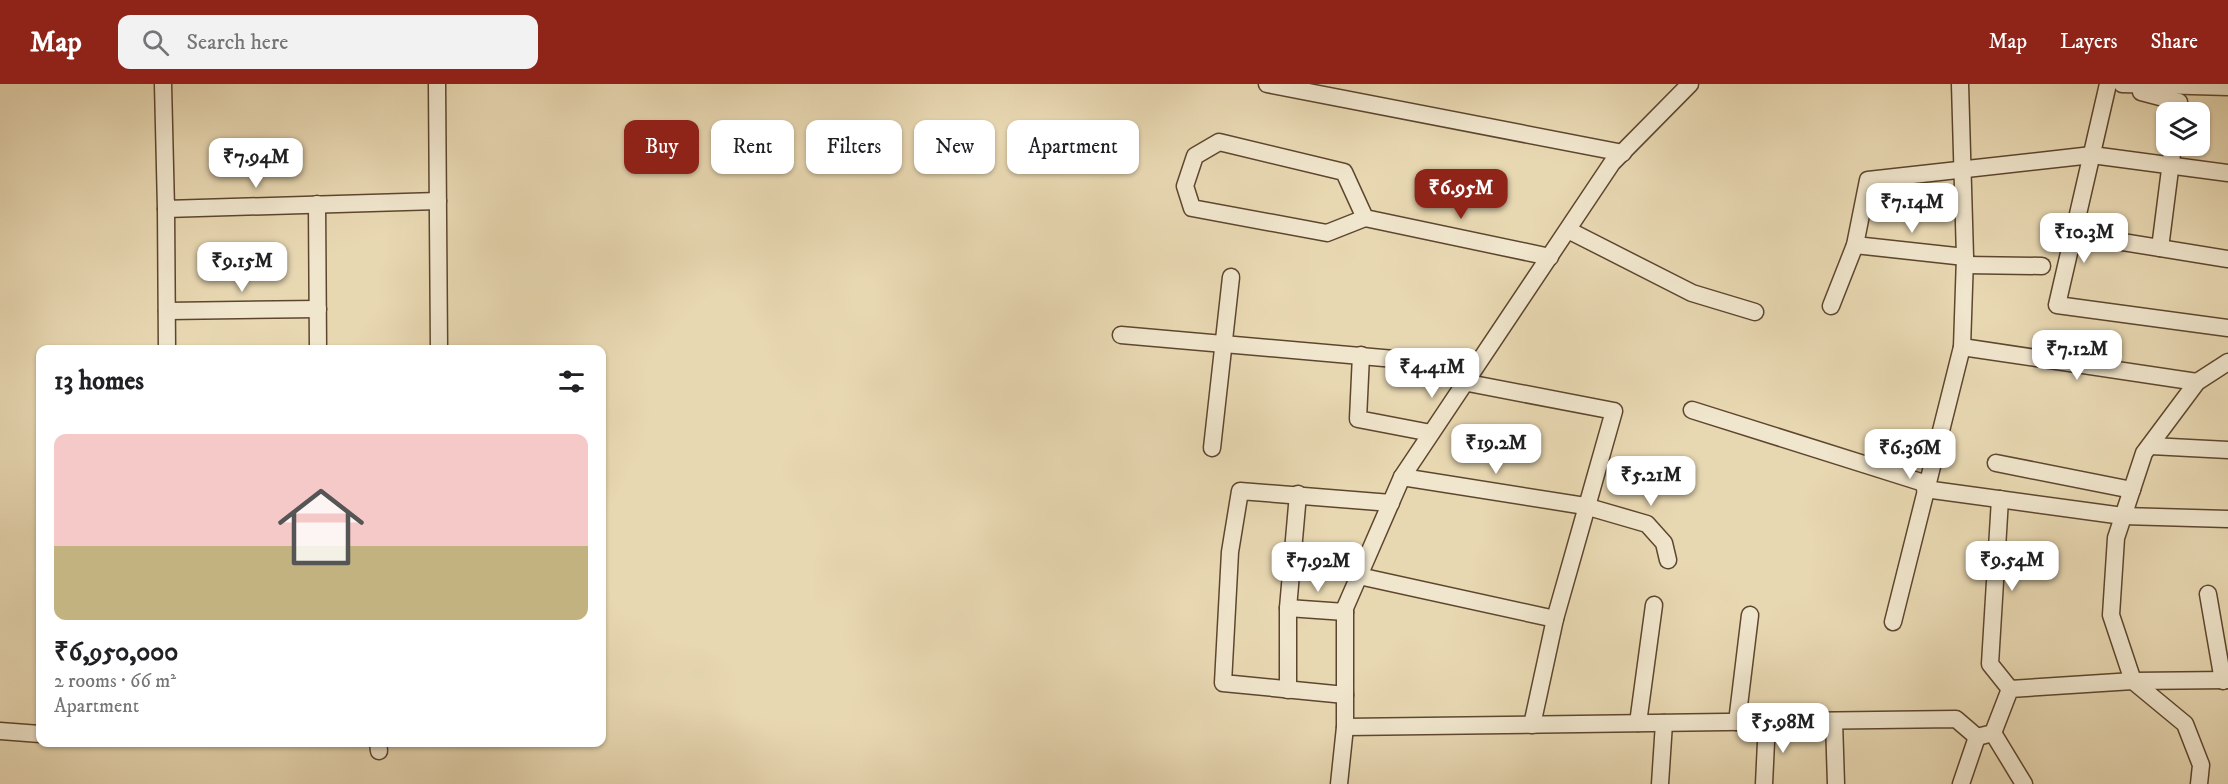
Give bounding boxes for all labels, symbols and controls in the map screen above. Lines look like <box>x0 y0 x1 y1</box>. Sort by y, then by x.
search box <box>118 15 538 69</box>
text: Map <box>30 25 82 60</box>
icon: search <box>139 26 172 59</box>
text: Search here <box>187 29 288 56</box>
text: Map <box>1988 29 2027 55</box>
text: Layers <box>2060 29 2118 55</box>
text: Share <box>2151 29 2198 55</box>
map controls <box>2156 102 2210 156</box>
button: layers <box>2156 102 2210 156</box>
chip: Buy <box>624 120 699 174</box>
chip: Rent <box>711 120 794 174</box>
chip: Filters <box>806 120 902 174</box>
chip: New <box>914 120 995 174</box>
chip: Apartment <box>1007 120 1139 174</box>
pin: ₹7.94M <box>207 138 305 189</box>
text: ₹7.94M <box>223 145 289 170</box>
pin: ₹6.95M <box>1412 169 1510 220</box>
text: ₹6.95M <box>1429 176 1493 201</box>
pin: ₹7.14M <box>1863 183 1961 234</box>
text: ₹7.14M <box>1880 190 1944 215</box>
pin: ₹10.3M <box>2035 213 2133 264</box>
text: ₹10.3M <box>2054 220 2114 245</box>
pin: ₹9.15M <box>193 242 291 293</box>
text: ₹9.15M <box>211 249 273 274</box>
pin: ₹7.12M <box>2028 330 2126 381</box>
text: ₹7.12M <box>2046 337 2108 362</box>
pin: ₹4.41M <box>1383 348 1481 399</box>
text: ₹4.41M <box>1399 355 1465 380</box>
text: 13 homes <box>54 365 144 398</box>
icon: filters <box>555 365 588 398</box>
pin: ₹19.2M <box>1447 424 1545 475</box>
pin: ₹6.36M <box>1861 429 1959 480</box>
text: ₹19.2M <box>1465 431 1527 456</box>
text: ₹6.36M <box>1879 436 1941 461</box>
pin: ₹5.21M <box>1602 456 1700 507</box>
text: ₹5.21M <box>1621 463 1681 488</box>
icon: home <box>267 473 375 581</box>
pin: ₹9.54M <box>1963 541 2061 592</box>
pin: ₹7.92M <box>1269 542 1367 593</box>
text: ₹9.54M <box>1980 548 2044 573</box>
text: ₹7.92M <box>1286 549 1350 574</box>
text: ₹6,950,000 <box>54 636 178 669</box>
text: 2 rooms · 66 m² <box>54 669 176 694</box>
text: Apartment <box>54 694 139 719</box>
pin: ₹5.98M <box>1734 703 1832 754</box>
text: ₹5.98M <box>1751 710 1815 735</box>

